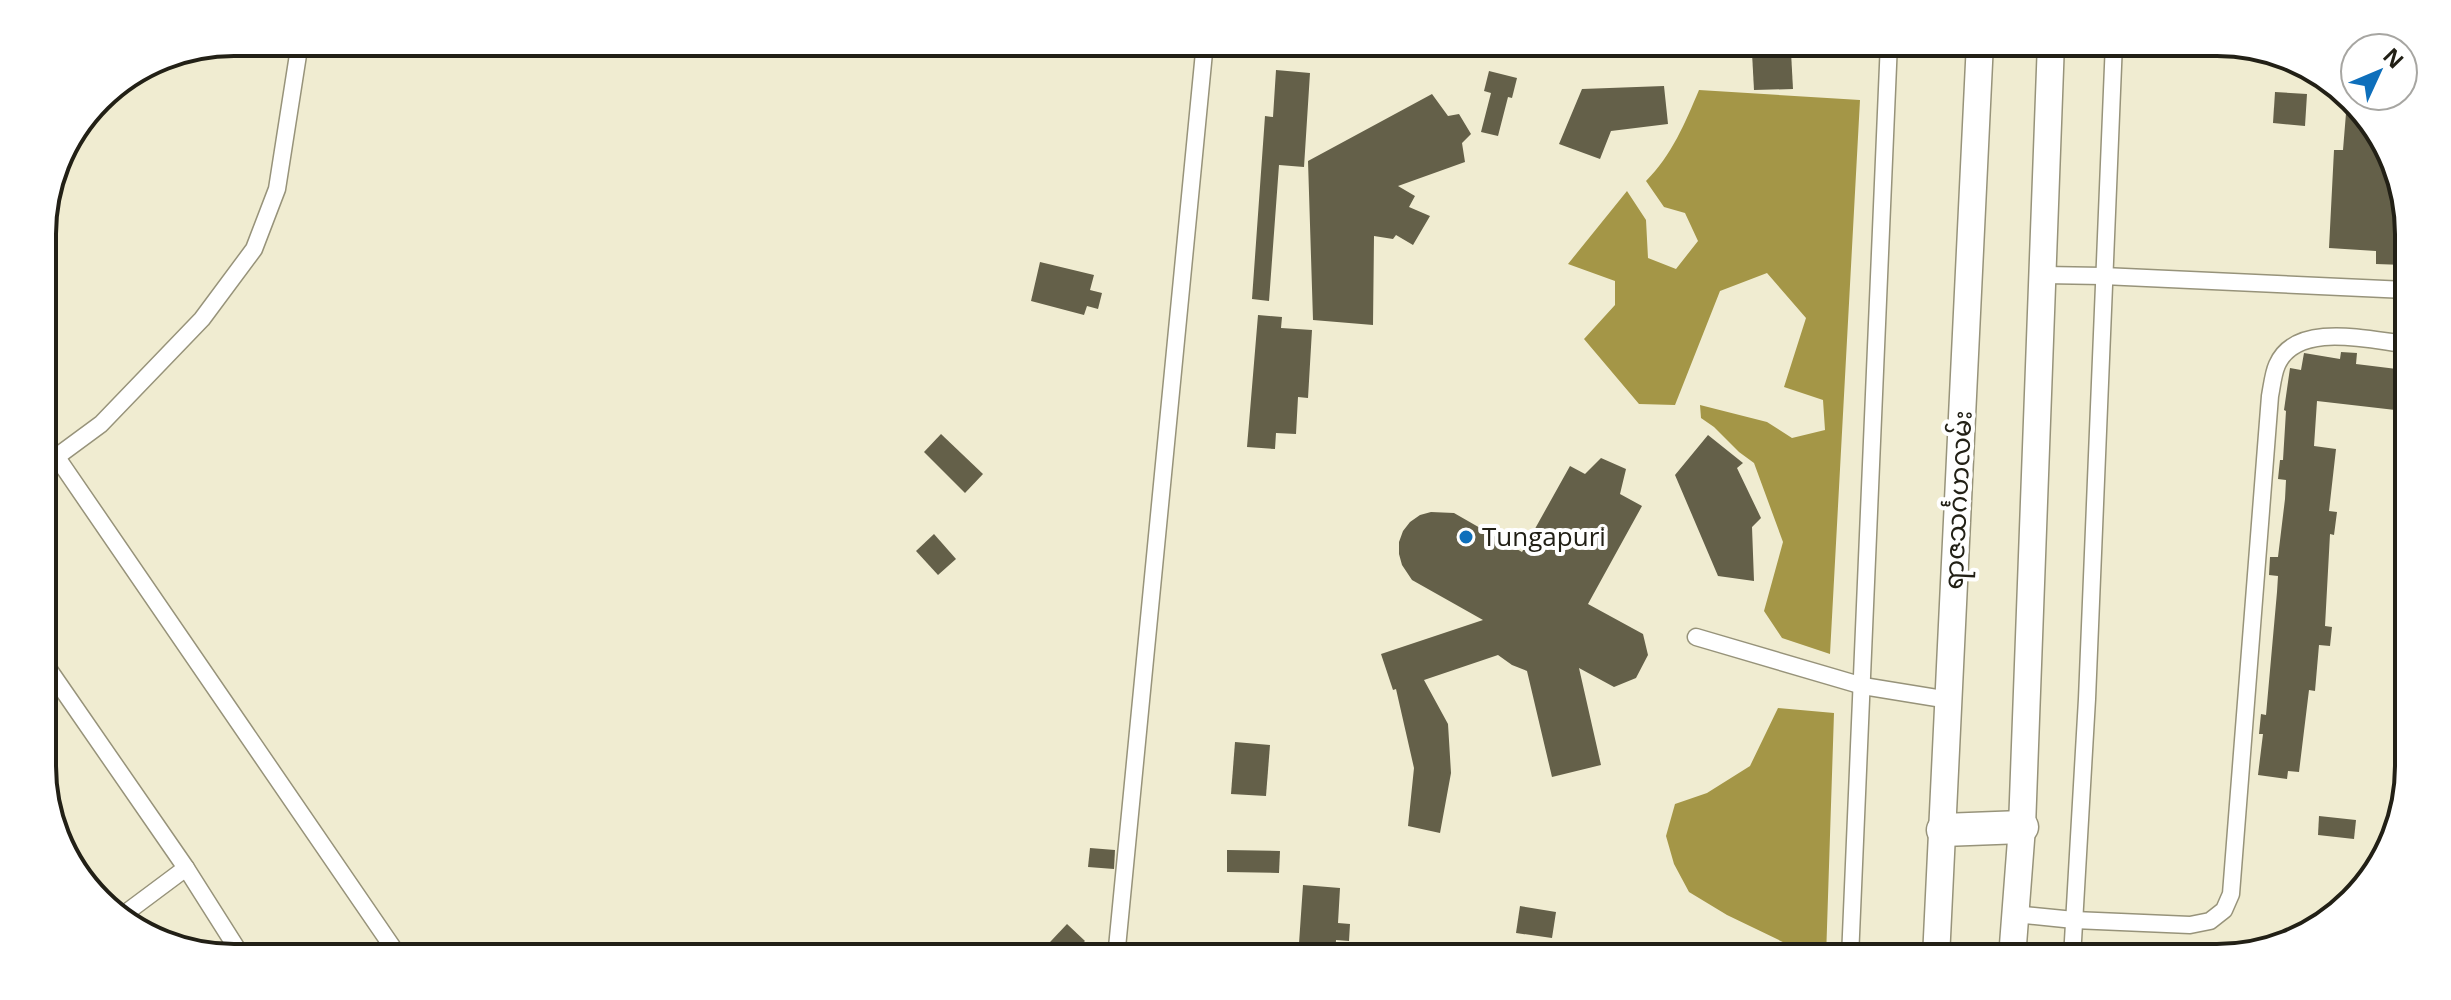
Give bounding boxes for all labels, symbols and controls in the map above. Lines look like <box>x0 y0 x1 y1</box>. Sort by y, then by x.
north arrow <box>2339 32 2419 112</box>
text: N <box>2377 41 2411 74</box>
street label: ရာဇသင်္ဂဟလမ်း <box>1934 409 1984 591</box>
place label: Tungapuri <box>1482 518 1606 554</box>
marker: Tungapuri <box>1457 528 1475 546</box>

